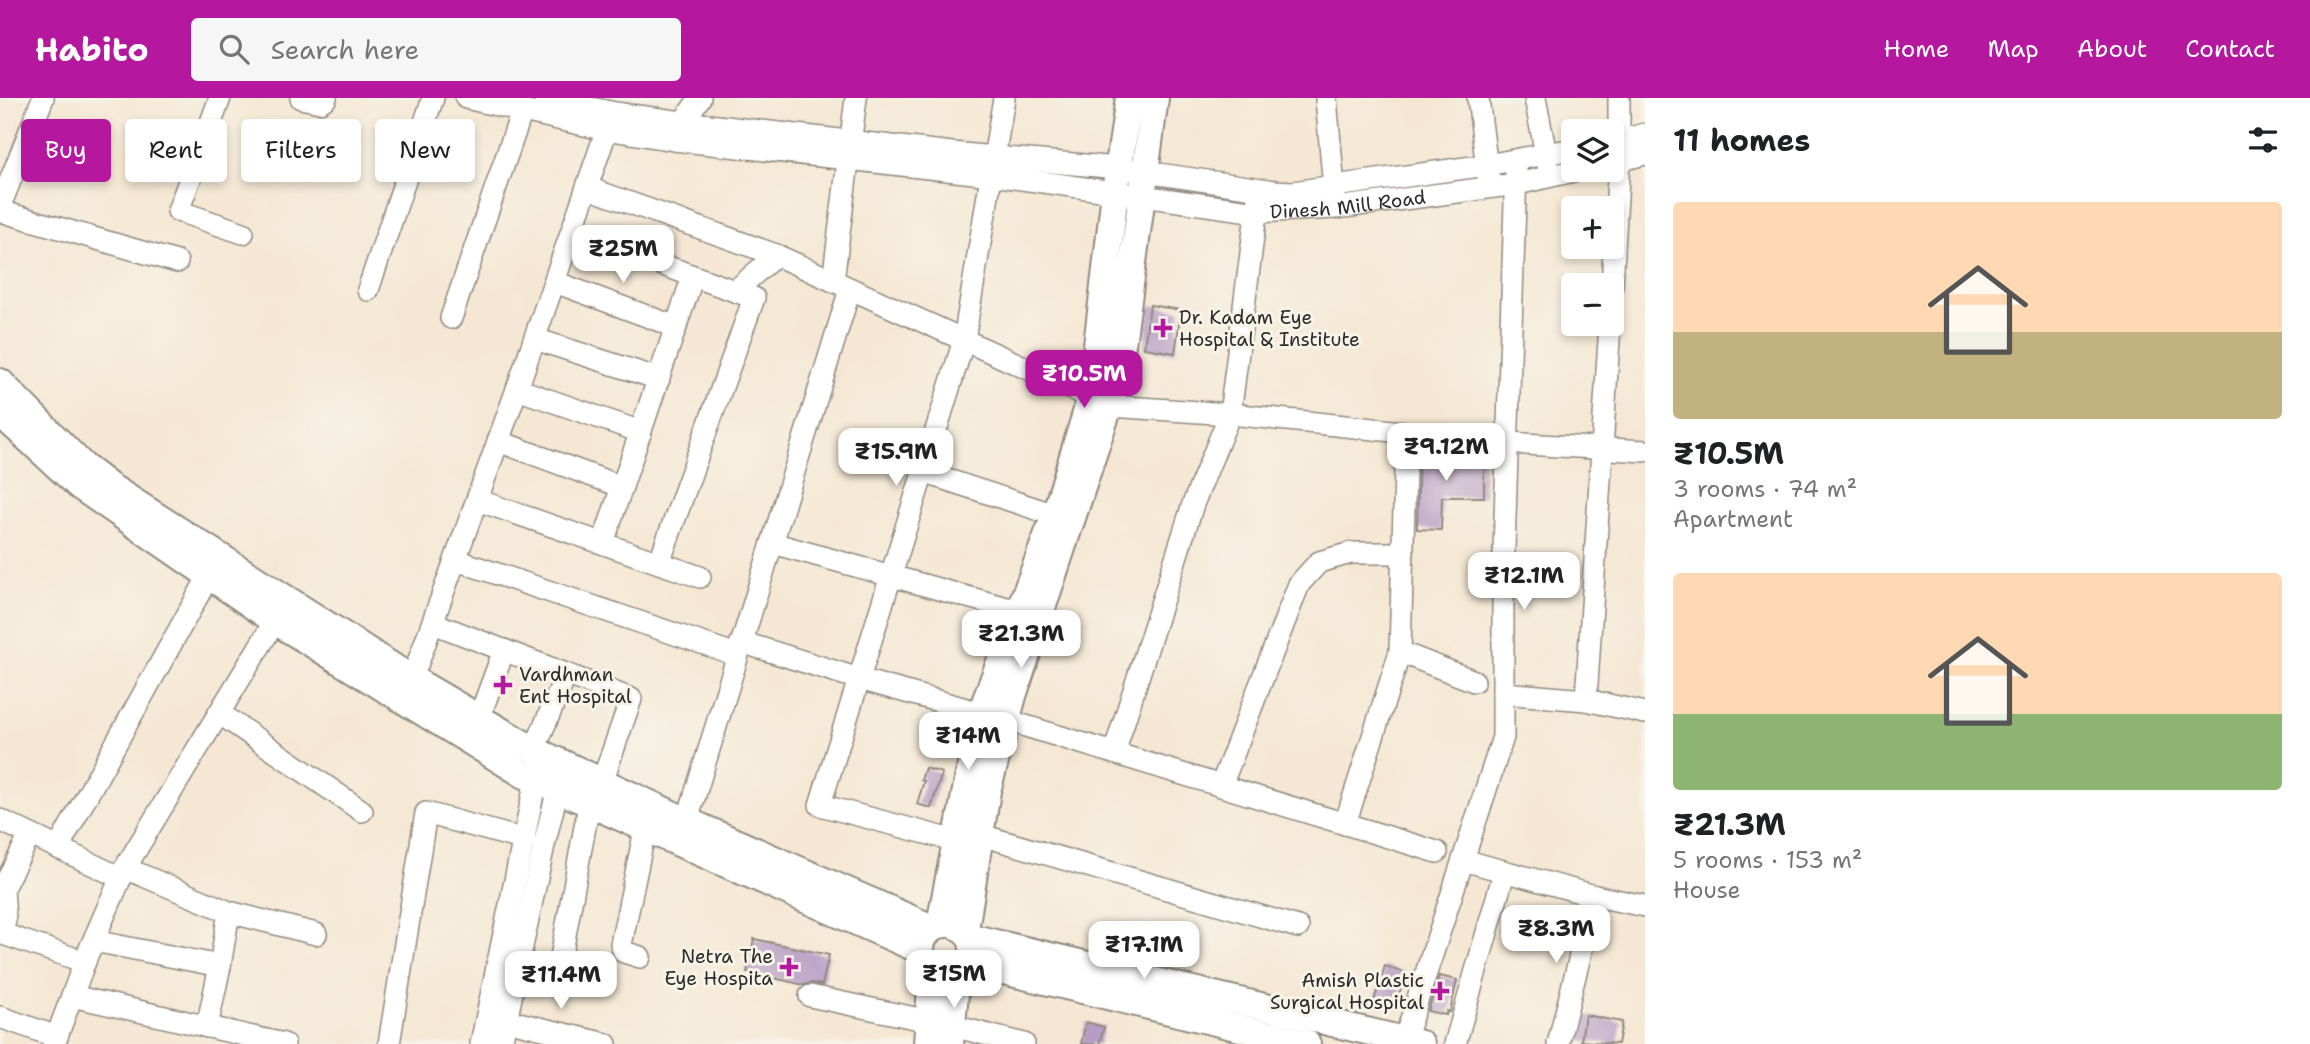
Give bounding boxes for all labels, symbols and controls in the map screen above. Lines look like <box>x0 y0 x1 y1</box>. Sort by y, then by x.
search box <box>191 18 681 81</box>
text: Habito <box>35 27 149 72</box>
icon: search <box>215 30 253 68</box>
text: Search here <box>271 32 419 67</box>
text: Home <box>1883 33 1949 65</box>
text: Map <box>1987 33 2039 65</box>
text: About <box>2077 33 2147 65</box>
text: Contact <box>2185 33 2275 65</box>
chip: Buy <box>21 119 111 182</box>
chip: Rent <box>125 119 227 182</box>
chip: Filters <box>241 119 361 182</box>
chip: New <box>375 119 475 182</box>
map controls <box>1561 119 1624 336</box>
button: layers <box>1561 119 1624 182</box>
text: 11 homes <box>1673 120 1810 161</box>
icon: filters <box>2244 121 2282 159</box>
street label: Dinesh Mill Road <box>1269 184 1427 224</box>
button: + <box>1561 196 1624 259</box>
pin: ₹25M <box>582 226 664 285</box>
text: ₹25M <box>588 233 658 263</box>
icon: home <box>1915 247 2041 373</box>
button: − <box>1561 273 1624 336</box>
place label: Dr. Kadam Eye Hospital & Institute <box>1179 305 1360 352</box>
marker: Dr. Kadam Eye Hospital & Institute <box>1153 318 1173 338</box>
pin: ₹10.5M <box>1027 350 1141 410</box>
text: ₹10.5M <box>1041 358 1127 388</box>
pin: ₹9.12M <box>1389 424 1503 483</box>
pin: ₹15.9M <box>839 428 953 488</box>
text: ₹9.12M <box>1403 431 1489 461</box>
text: ₹10.5M <box>1673 433 1784 474</box>
text: ₹15.9M <box>854 436 938 466</box>
text: 3 rooms · 74 m² <box>1673 474 1857 504</box>
text: Apartment <box>1673 504 1793 534</box>
pin: ₹12.1M <box>1467 552 1581 612</box>
text: ₹12.1M <box>1484 560 1564 590</box>
pin: ₹21.3M <box>964 610 1078 670</box>
text: ₹21.3M <box>978 618 1064 648</box>
icon: home <box>1915 618 2041 744</box>
place label: Vardhman Ent Hospital <box>519 662 632 709</box>
marker: Vardhman Ent Hospital <box>493 675 513 695</box>
pin: ₹14M <box>927 712 1009 772</box>
text: ₹14M <box>935 720 1001 750</box>
text: ₹21.3M <box>1673 804 1786 845</box>
text: 5 rooms · 153 m² <box>1673 845 1862 875</box>
text: House <box>1673 875 1741 905</box>
pin: ₹8.3M <box>1507 906 1605 965</box>
text: ₹8.3M <box>1517 913 1595 943</box>
pin: ₹17.1M <box>1087 922 1201 981</box>
text: ₹17.1M <box>1105 929 1183 959</box>
place label: Netra The Eye Hospita <box>664 944 773 991</box>
pin: ₹15M <box>913 950 995 1010</box>
pin: ₹11.4M <box>504 951 618 1011</box>
marker: Netra The Eye Hospita <box>779 957 799 977</box>
text: ₹15M <box>922 958 986 988</box>
text: ₹11.4M <box>521 959 601 989</box>
place label: Amish Plastic Surgical Hospital <box>1270 968 1424 1015</box>
marker: Amish Plastic Surgical Hospital <box>1430 981 1450 1001</box>

